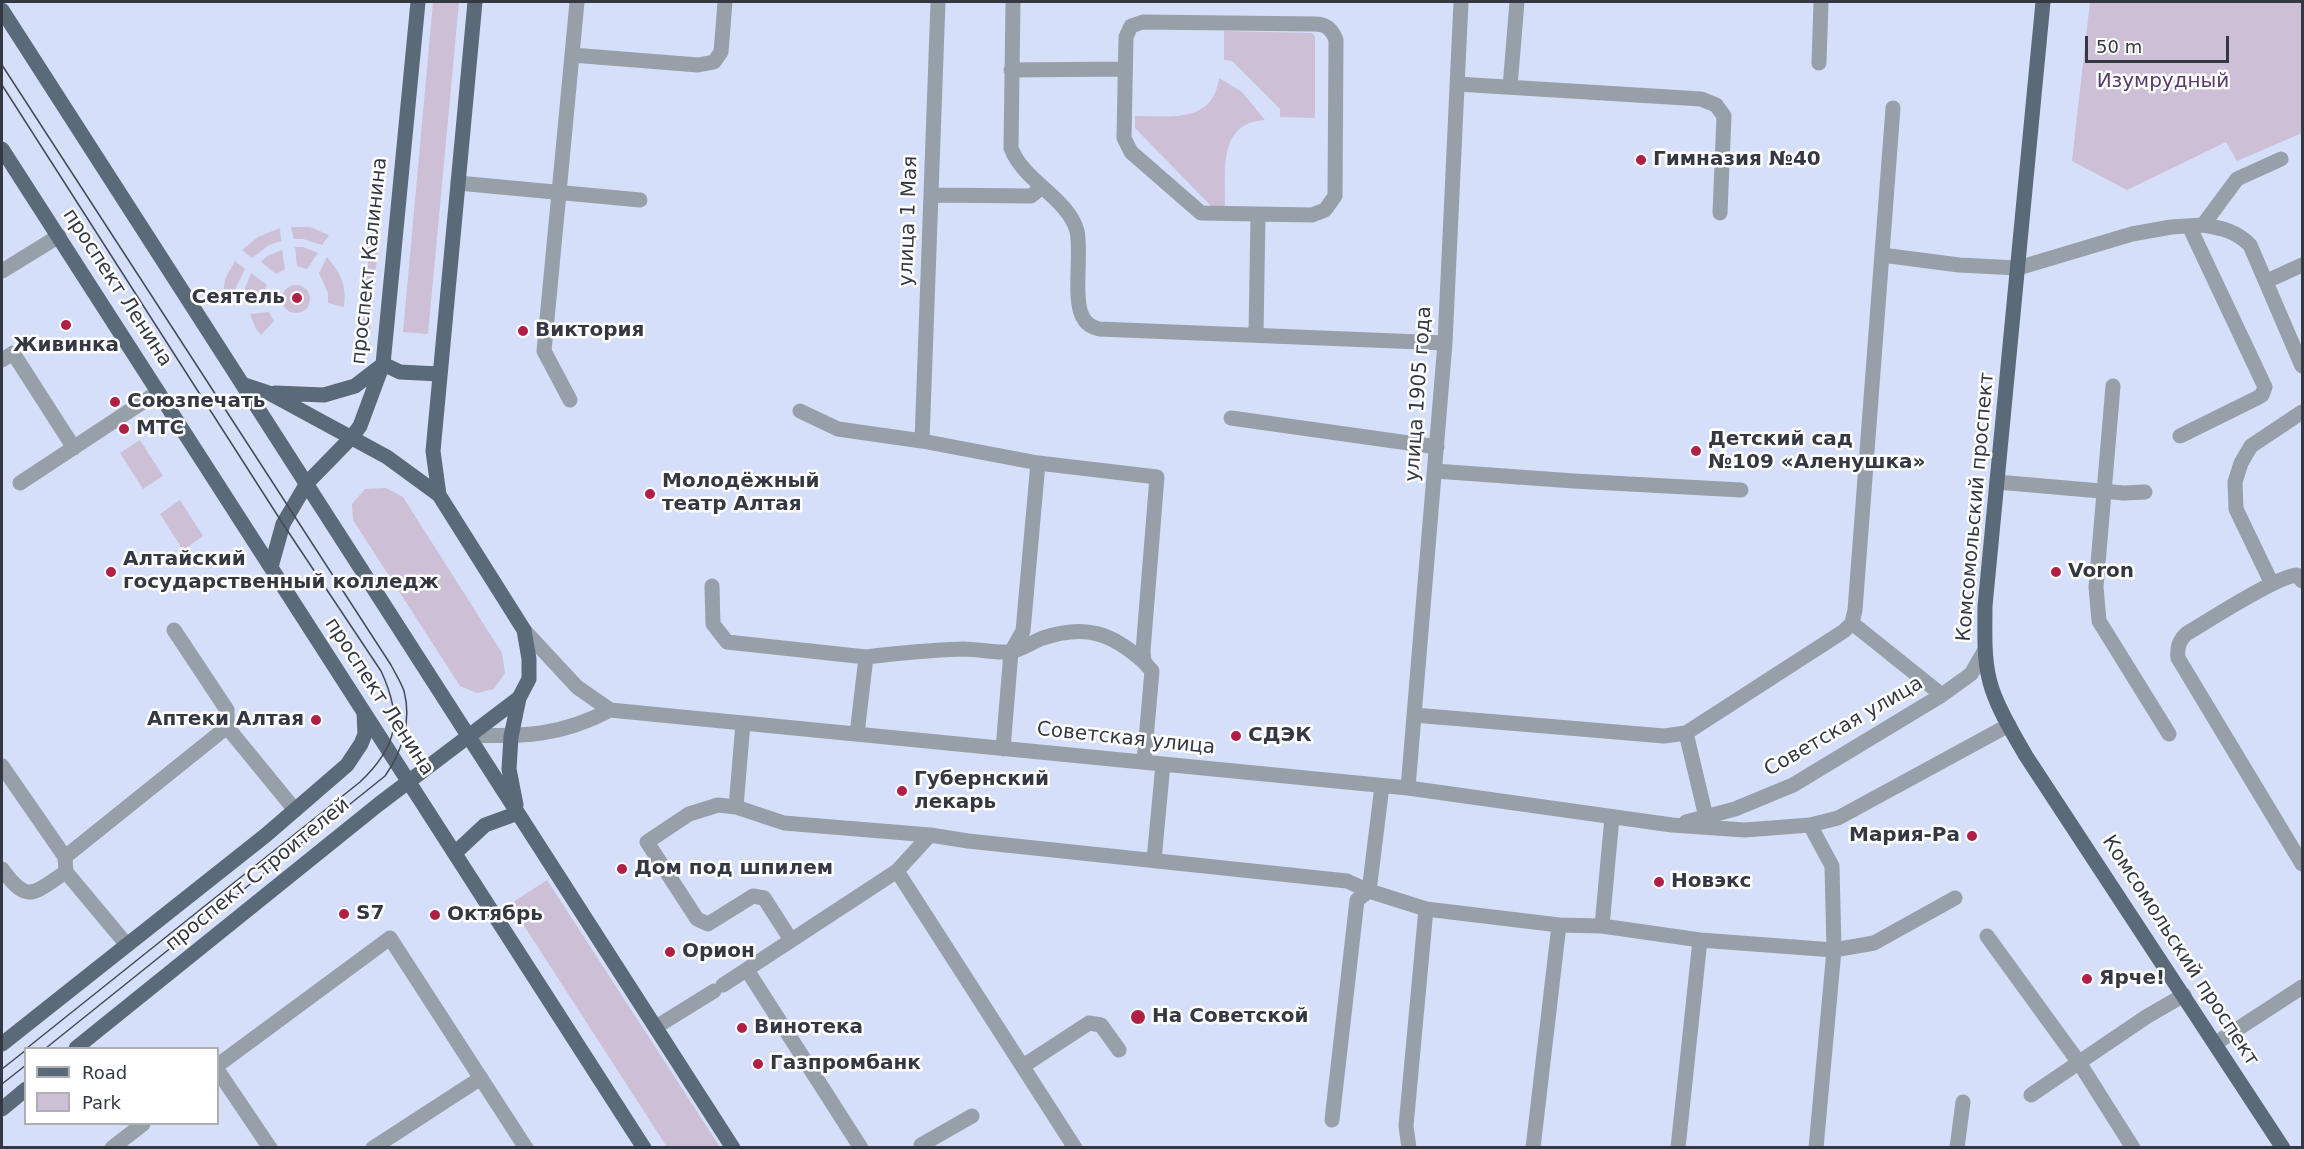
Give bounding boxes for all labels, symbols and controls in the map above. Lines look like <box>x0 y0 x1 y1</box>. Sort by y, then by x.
scale bar <box>2088 24 2232 62</box>
text: 50 m <box>2096 36 2142 57</box>
park label: Изумрудный <box>2097 70 2229 94</box>
place label: Гимназия №40 <box>1653 148 1821 172</box>
marker: Гимназия №40 <box>1634 153 1648 167</box>
street label: улица 1 Мая <box>895 155 923 287</box>
street label: проспект Калинина <box>347 156 393 366</box>
street label: проспект Ленина <box>57 205 177 371</box>
place label: Сеятель <box>191 286 285 310</box>
marker: Сеятель <box>290 291 304 305</box>
street label: улица 1905 года <box>1401 305 1437 483</box>
marker: Живинка <box>59 318 73 332</box>
place label: Виктория <box>535 319 644 343</box>
marker: Виктория <box>516 324 530 338</box>
place label: Живинка <box>13 334 119 358</box>
street label: Комсомольский проспект <box>1952 371 2000 643</box>
place label: Союзпечать <box>127 390 265 414</box>
marker: Союзпечать <box>108 395 122 409</box>
place label: МТС <box>136 417 184 441</box>
marker: МТС <box>117 422 131 436</box>
place label: Детский сад №109 «Аленушка» <box>1708 428 1925 475</box>
marker: Детский сад №109 «Аленушка» <box>1689 444 1703 458</box>
place label: Молодёжный театр Алтая <box>662 470 820 517</box>
marker: Молодёжный театр Алтая <box>643 487 657 501</box>
place label: Алтайский государственный колледж <box>123 548 439 595</box>
place label: Voron <box>2068 560 2134 584</box>
marker: Алтайский государственный колледж <box>104 565 118 579</box>
marker: Voron <box>2049 565 2063 579</box>
street label: проспект Ленина <box>319 614 439 780</box>
street label: Советская улица <box>1760 672 1928 782</box>
place label: Аптеки Алтая <box>147 708 304 732</box>
marker: Аптеки Алтая <box>309 713 323 727</box>
street label: Советская улица <box>1036 718 1216 760</box>
place label: СДЭК <box>1248 724 1312 748</box>
marker: СДЭК <box>1229 729 1243 743</box>
place label: Губернский лекарь <box>914 768 1049 815</box>
marker: Губернский лекарь <box>895 784 909 798</box>
street label: проспект Строителей <box>161 793 355 957</box>
place label: Мария-Ра <box>1849 824 1960 848</box>
marker: Мария-Ра <box>1965 829 1979 843</box>
street label: Комсомольский проспект <box>2096 831 2264 1071</box>
place label: Дом под шпилем <box>634 857 833 881</box>
marker: Дом под шпилем <box>615 862 629 876</box>
place label: Новэкс <box>1671 870 1751 894</box>
marker: Новэкс <box>1652 875 1666 889</box>
place label: S7 <box>356 902 384 926</box>
place label: Октябрь <box>447 903 543 927</box>
marker: S7 <box>337 907 351 921</box>
marker: Октябрь <box>428 908 442 922</box>
place label: Орион <box>682 940 755 964</box>
marker: Орион <box>663 945 677 959</box>
place label: Ярче! <box>2099 967 2165 991</box>
marker: Ярче! <box>2080 972 2094 986</box>
place label: На Советской <box>1152 1005 1309 1029</box>
marker: На Советской <box>1129 1008 1147 1026</box>
place label: Винотека <box>754 1016 863 1040</box>
marker: Винотека <box>735 1021 749 1035</box>
legend <box>24 1047 219 1125</box>
place label: Газпромбанк <box>770 1052 921 1076</box>
marker: Газпромбанк <box>751 1057 765 1071</box>
text: Road <box>82 1062 127 1083</box>
text: Park <box>82 1092 121 1113</box>

